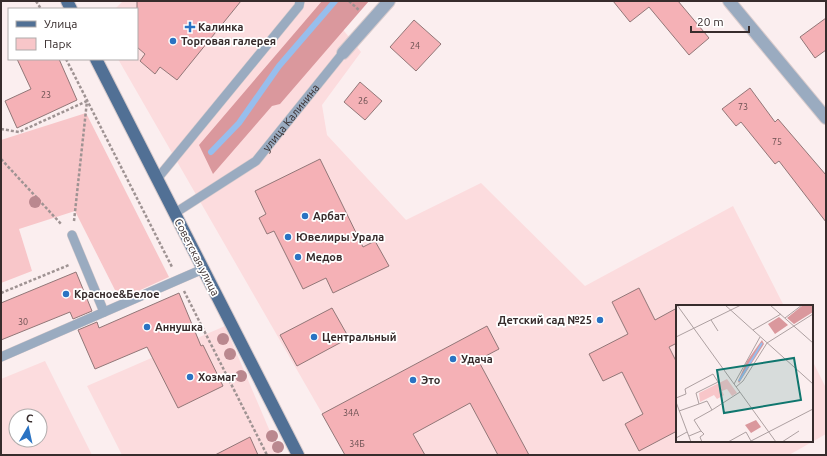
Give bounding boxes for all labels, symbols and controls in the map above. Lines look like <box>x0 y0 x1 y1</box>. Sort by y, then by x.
legend <box>8 8 138 60</box>
scale bar <box>691 8 749 34</box>
text: 20 m <box>697 15 724 28</box>
text: Улица <box>44 17 77 30</box>
place label: Калинка <box>198 21 243 33</box>
marker: Калинка <box>185 22 195 32</box>
place label: Торговая галерея <box>181 35 276 47</box>
marker: Торговая галерея <box>168 36 178 46</box>
text: Парк <box>44 37 72 50</box>
house number: 24 <box>410 41 420 51</box>
street label: улица Калинина <box>260 81 322 154</box>
house number: 23 <box>41 90 51 100</box>
house number: 26 <box>358 96 368 106</box>
house number: 73 <box>738 102 748 112</box>
house number: 75 <box>772 137 782 147</box>
place label: Арбат <box>313 210 346 222</box>
marker: Арбат <box>300 211 310 221</box>
street label: Советская улица <box>172 216 222 298</box>
place label: Ювелиры Урала <box>296 231 384 243</box>
marker: Ювелиры Урала <box>283 232 293 242</box>
place label: Медов <box>306 251 342 263</box>
marker: Медов <box>293 252 303 262</box>
place label: Красное&Белое <box>74 288 160 300</box>
marker: Красное&Белое <box>61 289 71 299</box>
inset map <box>676 305 813 442</box>
place label: Детский сад №25 <box>498 314 592 326</box>
marker: Детский сад №25 <box>595 315 605 325</box>
house number: 30 <box>18 317 28 327</box>
place label: Аннушка <box>155 321 203 333</box>
marker: Аннушка <box>142 322 152 332</box>
place label: Центральный <box>322 331 396 343</box>
marker: Центральный <box>309 332 319 342</box>
place label: Удача <box>461 353 493 365</box>
marker: Удача <box>448 354 458 364</box>
place label: Хозмаг <box>198 371 236 383</box>
marker: Хозмаг <box>185 372 195 382</box>
place label: Это <box>421 374 441 386</box>
marker: Это <box>408 375 418 385</box>
north arrow <box>8 408 48 448</box>
house number: 34А <box>343 408 359 418</box>
text: С <box>25 412 34 425</box>
house number: 34Б <box>349 439 365 449</box>

